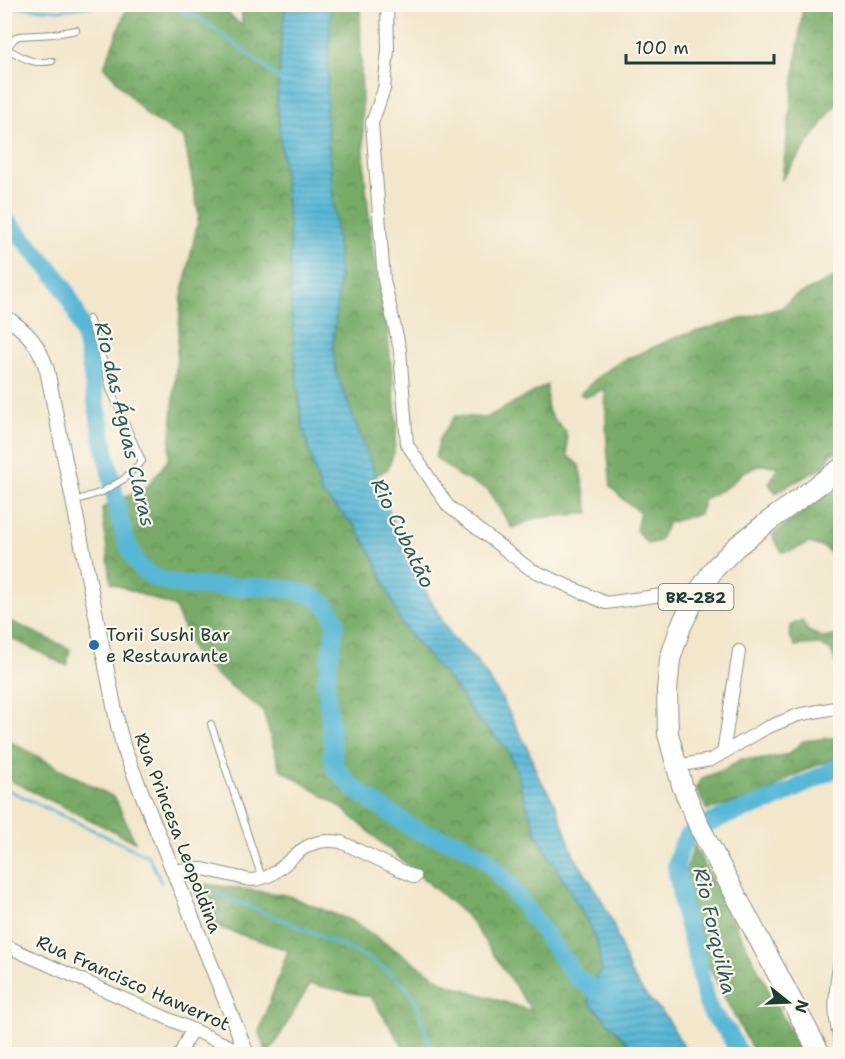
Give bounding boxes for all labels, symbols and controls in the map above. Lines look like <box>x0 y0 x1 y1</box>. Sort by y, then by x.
scale bar <box>626 27 774 65</box>
text: 100 m <box>635 36 689 60</box>
water label: Rio das Águas Claras <box>89 319 161 529</box>
water label: Rio Cubatão <box>365 474 441 592</box>
road number: BR-282 <box>658 584 734 610</box>
place label: Torii Sushi Bar e Restaurante <box>106 623 230 668</box>
marker: Torii Sushi Bar e Restaurante <box>87 638 101 652</box>
street label: Rua Princesa Leopoldina <box>129 729 227 937</box>
water label: Rio Forquilha <box>688 865 742 997</box>
street label: Rua Francisco Hawerrot <box>33 929 234 1037</box>
north arrow <box>758 972 818 1032</box>
text: N <box>790 997 814 1016</box>

